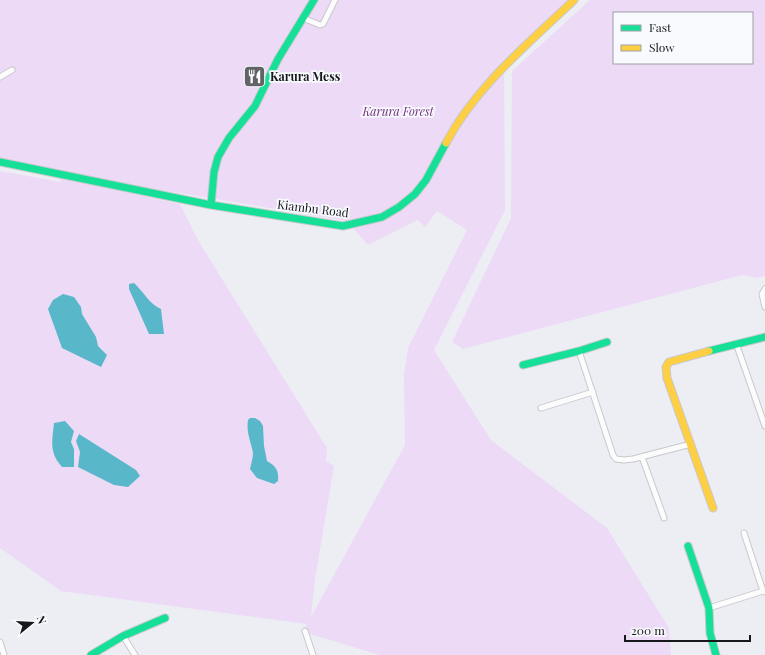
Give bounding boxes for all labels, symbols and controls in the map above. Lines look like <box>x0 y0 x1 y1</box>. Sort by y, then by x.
legend <box>613 12 753 64</box>
text: Fast <box>649 19 672 35</box>
text: Slow <box>649 39 675 55</box>
restaurant icon: Karura Mess <box>241 64 267 90</box>
place label: Karura Mess <box>270 68 341 84</box>
park label: Karura Forest <box>361 103 434 119</box>
street label: Kiambu Road <box>276 196 350 220</box>
north arrow <box>12 603 52 643</box>
text: N <box>34 614 50 626</box>
scale bar <box>625 617 750 643</box>
text: 200 m <box>631 622 665 638</box>

